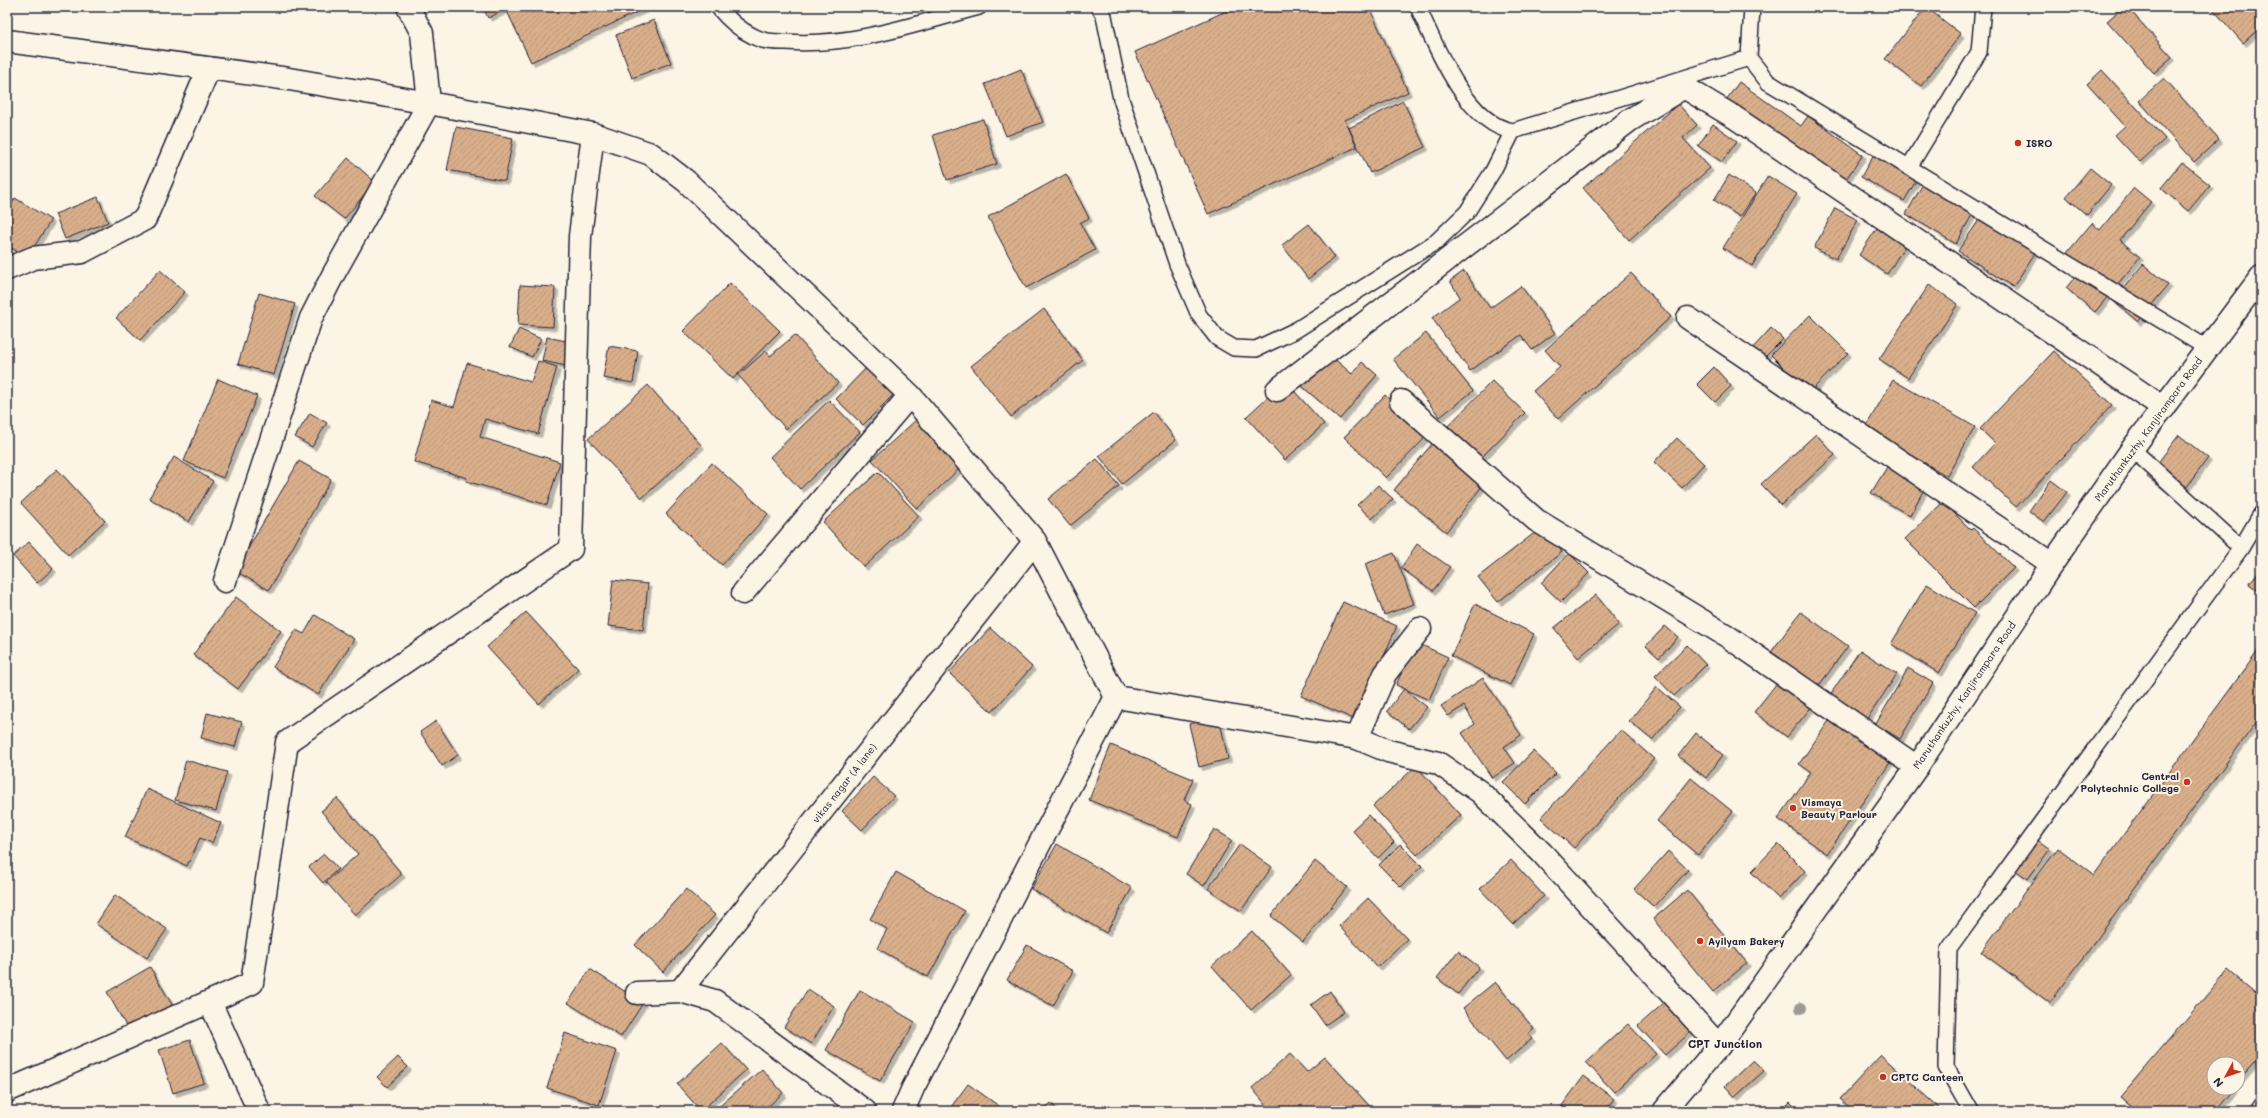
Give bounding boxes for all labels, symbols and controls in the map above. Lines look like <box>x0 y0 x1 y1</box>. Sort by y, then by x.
place label: ISRO <box>2026 136 2052 150</box>
marker: ISRO <box>2013 138 2023 148</box>
street label: Maruthankuzhy, Kanjirampara Road <box>2091 354 2205 504</box>
street label: Maruthankuzhy, Kanjirampara Road <box>1909 618 2019 772</box>
street label: vikas nagar (A lane) <box>809 740 879 826</box>
place label: Central Polytechnic College <box>2080 769 2179 795</box>
marker: Central Polytechnic College <box>2182 777 2192 787</box>
place label: Vismaya Beauty Parlour <box>1801 795 1877 821</box>
marker: Vismaya Beauty Parlour <box>1788 803 1798 813</box>
place label: Ayilyam Bakery <box>1708 934 1785 948</box>
marker: Ayilyam Bakery <box>1695 936 1705 946</box>
district label: CPT Junction <box>1688 1036 1762 1051</box>
north arrow <box>2206 1056 2246 1096</box>
place label: CPTC Canteen <box>1891 1070 1964 1084</box>
marker: CPTC Canteen <box>1878 1072 1888 1082</box>
text: N <box>2210 1075 2226 1091</box>

